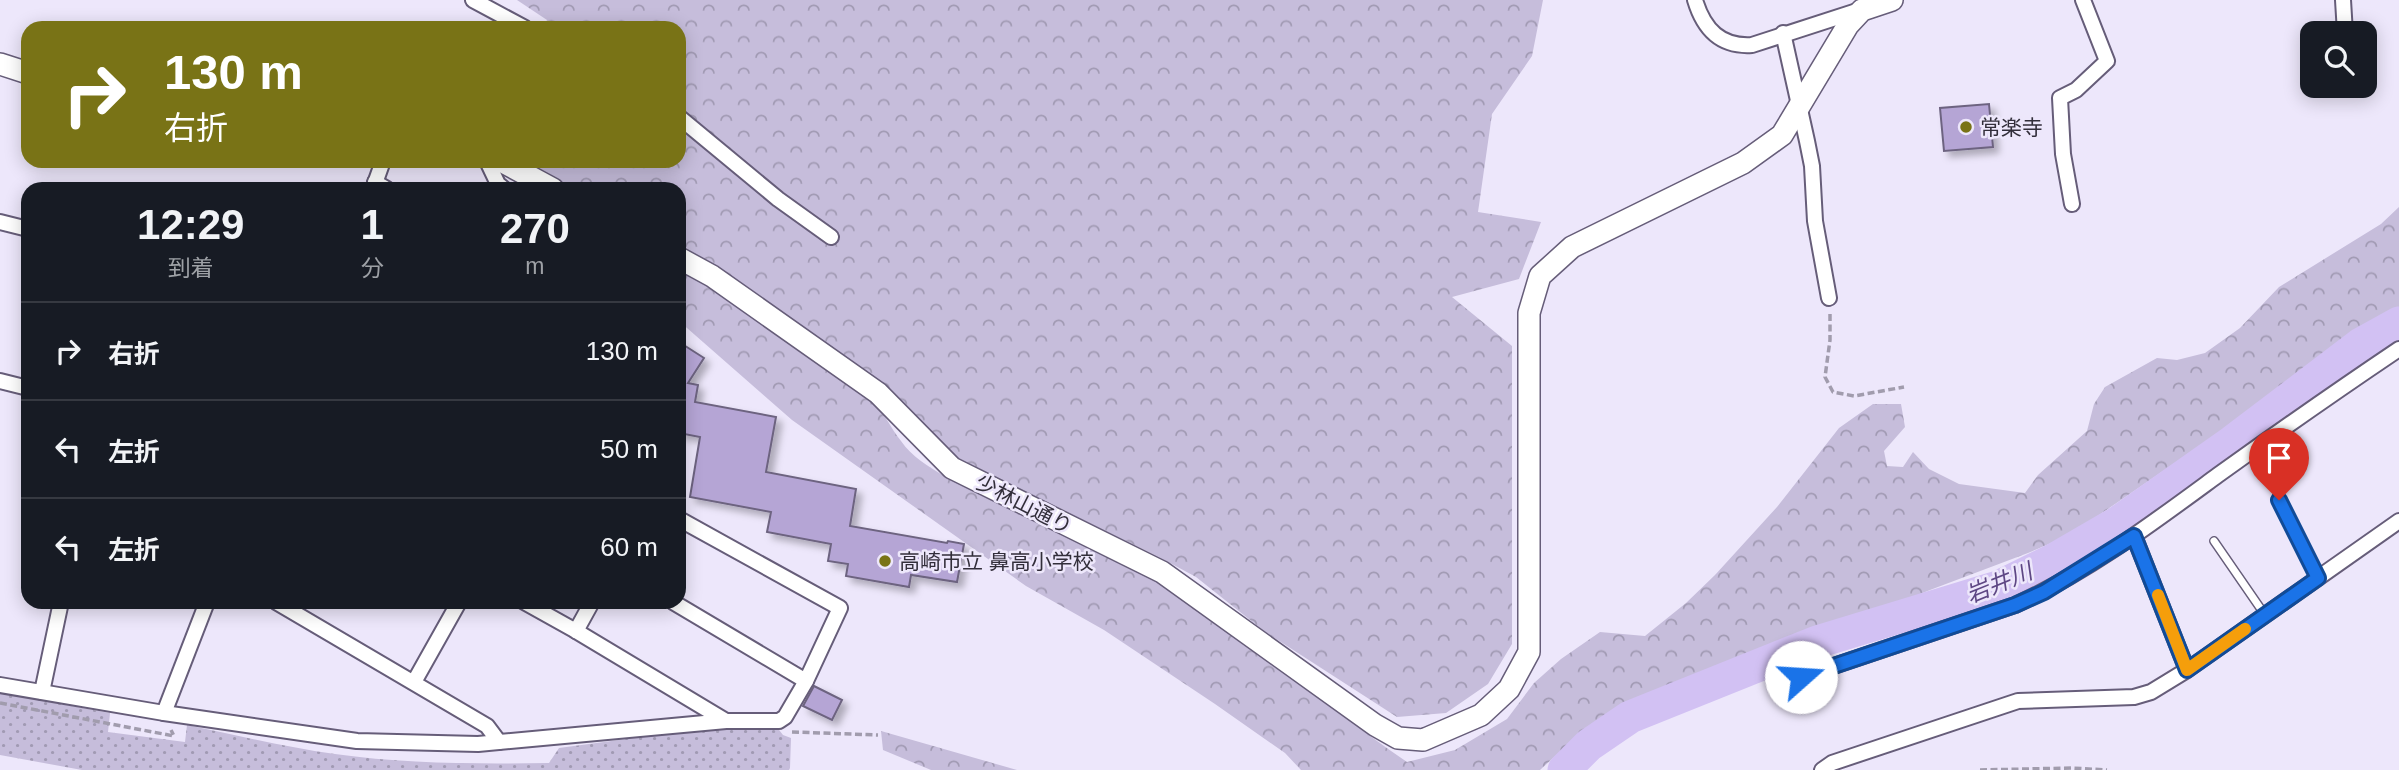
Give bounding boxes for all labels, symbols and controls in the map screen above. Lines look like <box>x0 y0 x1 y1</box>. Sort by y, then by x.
map controls <box>2300 21 2377 98</box>
button: search <box>2300 21 2377 98</box>
text: 130 m <box>164 45 303 99</box>
icon: right <box>49 49 140 140</box>
text: 右折 <box>164 110 228 146</box>
place label: 常楽寺 <box>1980 116 2043 139</box>
marker: 常楽寺 <box>1958 119 1974 135</box>
text: 12:29 <box>137 201 244 248</box>
text: 1 <box>360 201 384 248</box>
text: 270 <box>500 205 570 252</box>
text: m <box>525 253 545 279</box>
text: 到着 <box>168 255 214 281</box>
text: 分 <box>361 255 384 281</box>
icon: right <box>49 332 87 370</box>
text: 130 m <box>586 336 658 366</box>
text: 右折 <box>108 339 160 369</box>
pin <box>2249 428 2309 500</box>
icon: left <box>49 430 87 468</box>
text: 50 m <box>600 434 658 464</box>
text: 左折 <box>108 437 160 467</box>
icon: arrive <box>2260 439 2298 477</box>
street label: 少林山通り <box>972 470 1076 538</box>
icon: left <box>49 528 87 566</box>
text: 60 m <box>600 532 658 562</box>
text: 左折 <box>108 535 160 565</box>
place label: 高崎市立 鼻高小学校 <box>899 550 1094 573</box>
marker: 高崎市立 鼻高小学校 <box>877 553 893 569</box>
water label: 岩井川 <box>1962 557 2039 608</box>
position arrow <box>1764 640 1838 714</box>

